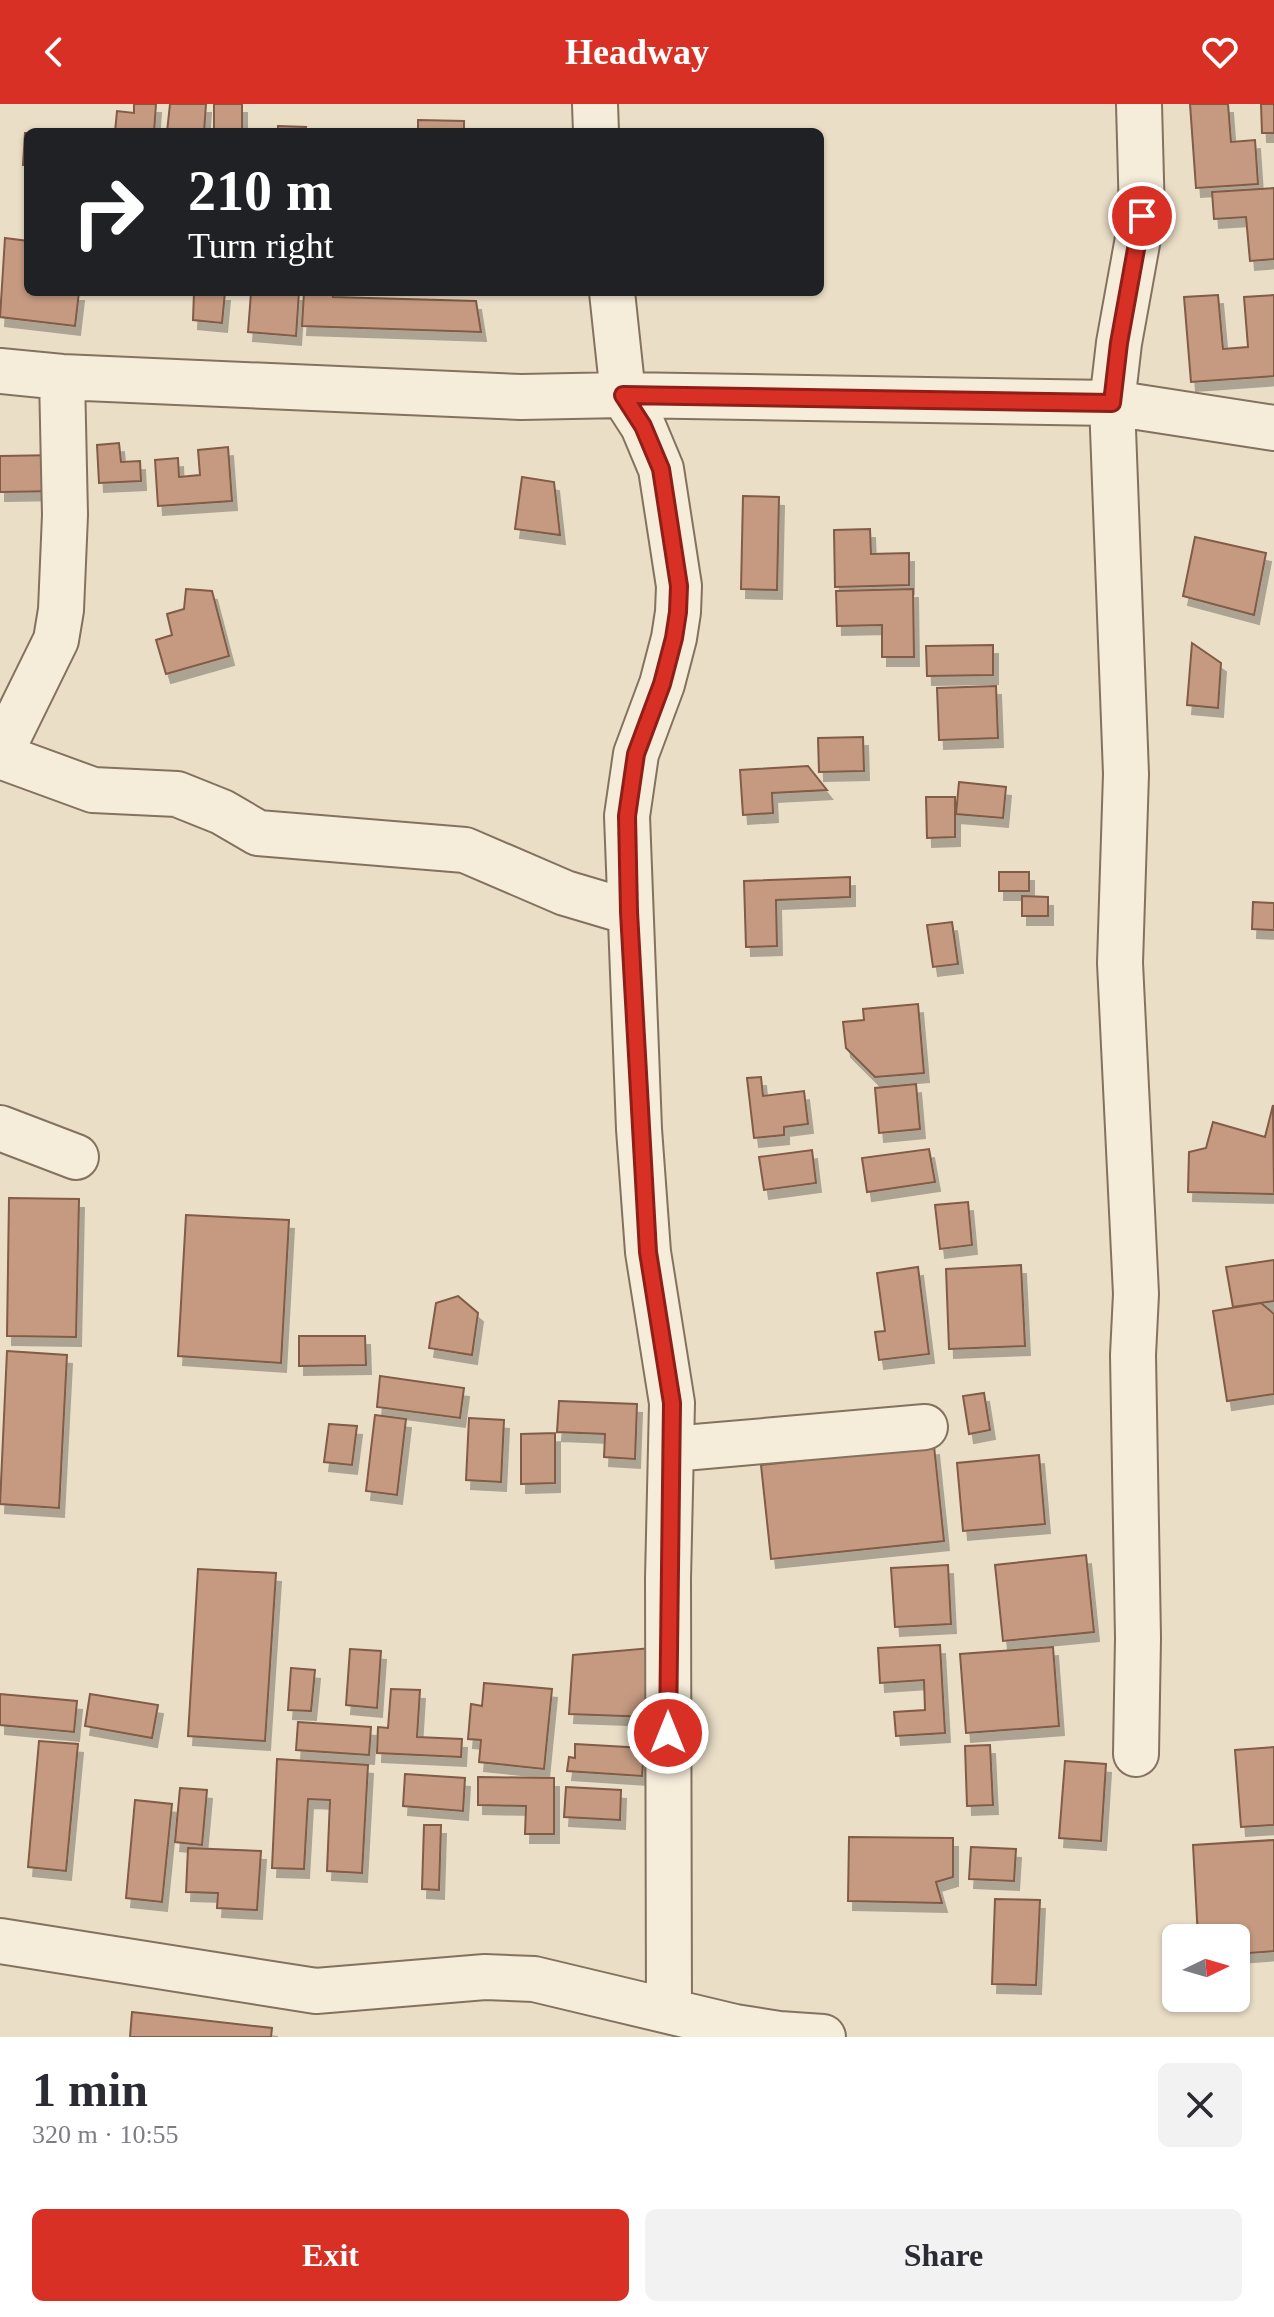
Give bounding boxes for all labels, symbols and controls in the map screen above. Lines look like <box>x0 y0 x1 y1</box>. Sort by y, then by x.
icon: back <box>32 30 76 74</box>
icon: heart <box>1198 30 1242 74</box>
text: Headway <box>565 32 709 72</box>
icon: right <box>56 160 160 264</box>
text: 210 m <box>188 160 333 222</box>
pin <box>1108 182 1176 250</box>
icon: arrive <box>1120 194 1164 238</box>
text: Turn right <box>188 226 334 266</box>
position arrow <box>626 1691 710 1775</box>
north arrow <box>1162 1924 1250 2012</box>
map controls <box>1162 1924 1250 2012</box>
text: 1 min <box>32 2063 148 2116</box>
button: close <box>1158 2063 1242 2147</box>
text: 320 m · 10:55 <box>32 2120 179 2149</box>
button: Exit <box>32 2209 629 2301</box>
button: Share <box>645 2209 1242 2301</box>

